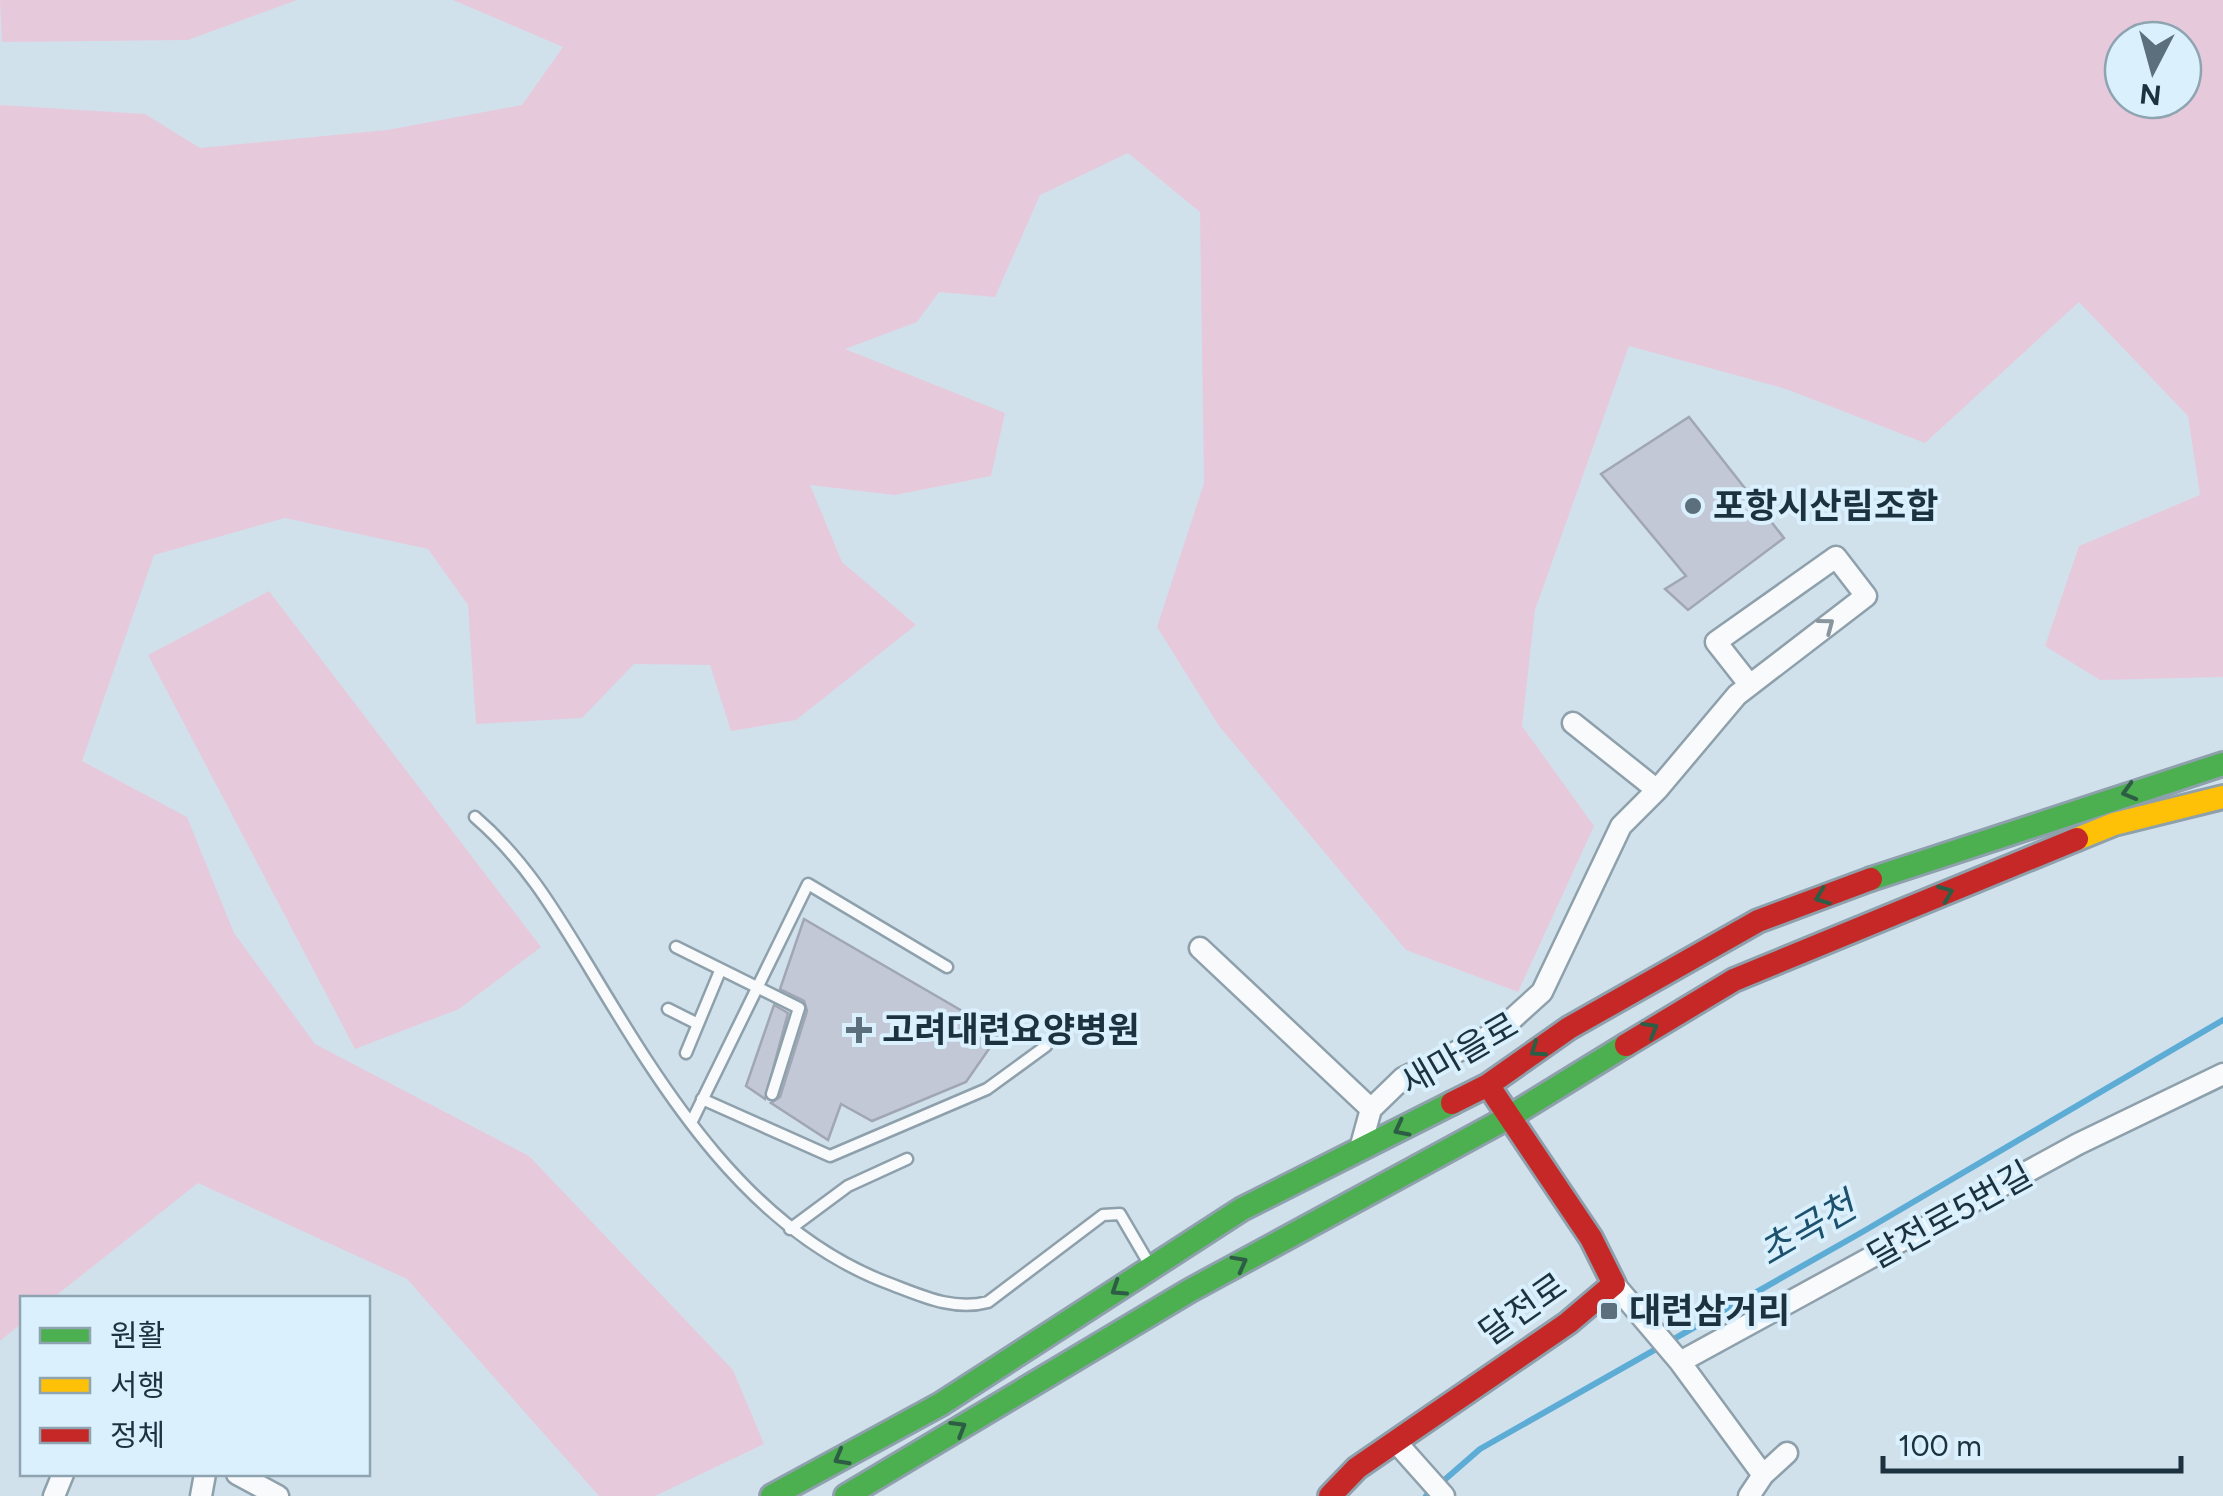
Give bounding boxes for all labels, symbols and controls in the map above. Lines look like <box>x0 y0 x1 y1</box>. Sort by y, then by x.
north arrow <box>2103 20 2203 120</box>
text: N <box>2138 77 2163 113</box>
place label: 포항시산림조합 <box>1713 485 1938 527</box>
marker: 포항시산림조합 <box>1682 495 1704 517</box>
one-way arrow <box>1816 620 1834 637</box>
one-way arrow <box>2121 780 2139 801</box>
one-way arrow <box>1814 885 1832 905</box>
one-way arrow <box>1936 885 1953 905</box>
street label: 새마을로 <box>1393 1004 1525 1104</box>
place label: 고려대련요양병원 <box>882 1009 1140 1051</box>
marker: 고려대련요양병원 <box>846 1017 872 1043</box>
one-way arrow <box>1640 1021 1658 1041</box>
one-way arrow <box>1529 1038 1548 1056</box>
one-way arrow <box>1393 1116 1411 1136</box>
street label: 달전로5번길 <box>1861 1153 2039 1277</box>
water label: 초곡천 <box>1750 1181 1867 1275</box>
one-way arrow <box>1229 1256 1247 1276</box>
street label: 달전로 <box>1471 1264 1575 1354</box>
one-way arrow <box>1111 1276 1129 1295</box>
place label: 대련삼거리 <box>1629 1290 1790 1332</box>
legend <box>20 1296 370 1476</box>
marker: 대련삼거리 <box>1598 1300 1620 1322</box>
text: 원활 <box>110 1317 165 1354</box>
text: 서행 <box>110 1367 165 1404</box>
scale bar <box>1883 1411 2180 1473</box>
text: 정체 <box>110 1417 165 1454</box>
one-way arrow <box>948 1421 966 1440</box>
text: 100 m <box>1898 1427 1982 1464</box>
one-way arrow <box>834 1446 852 1466</box>

